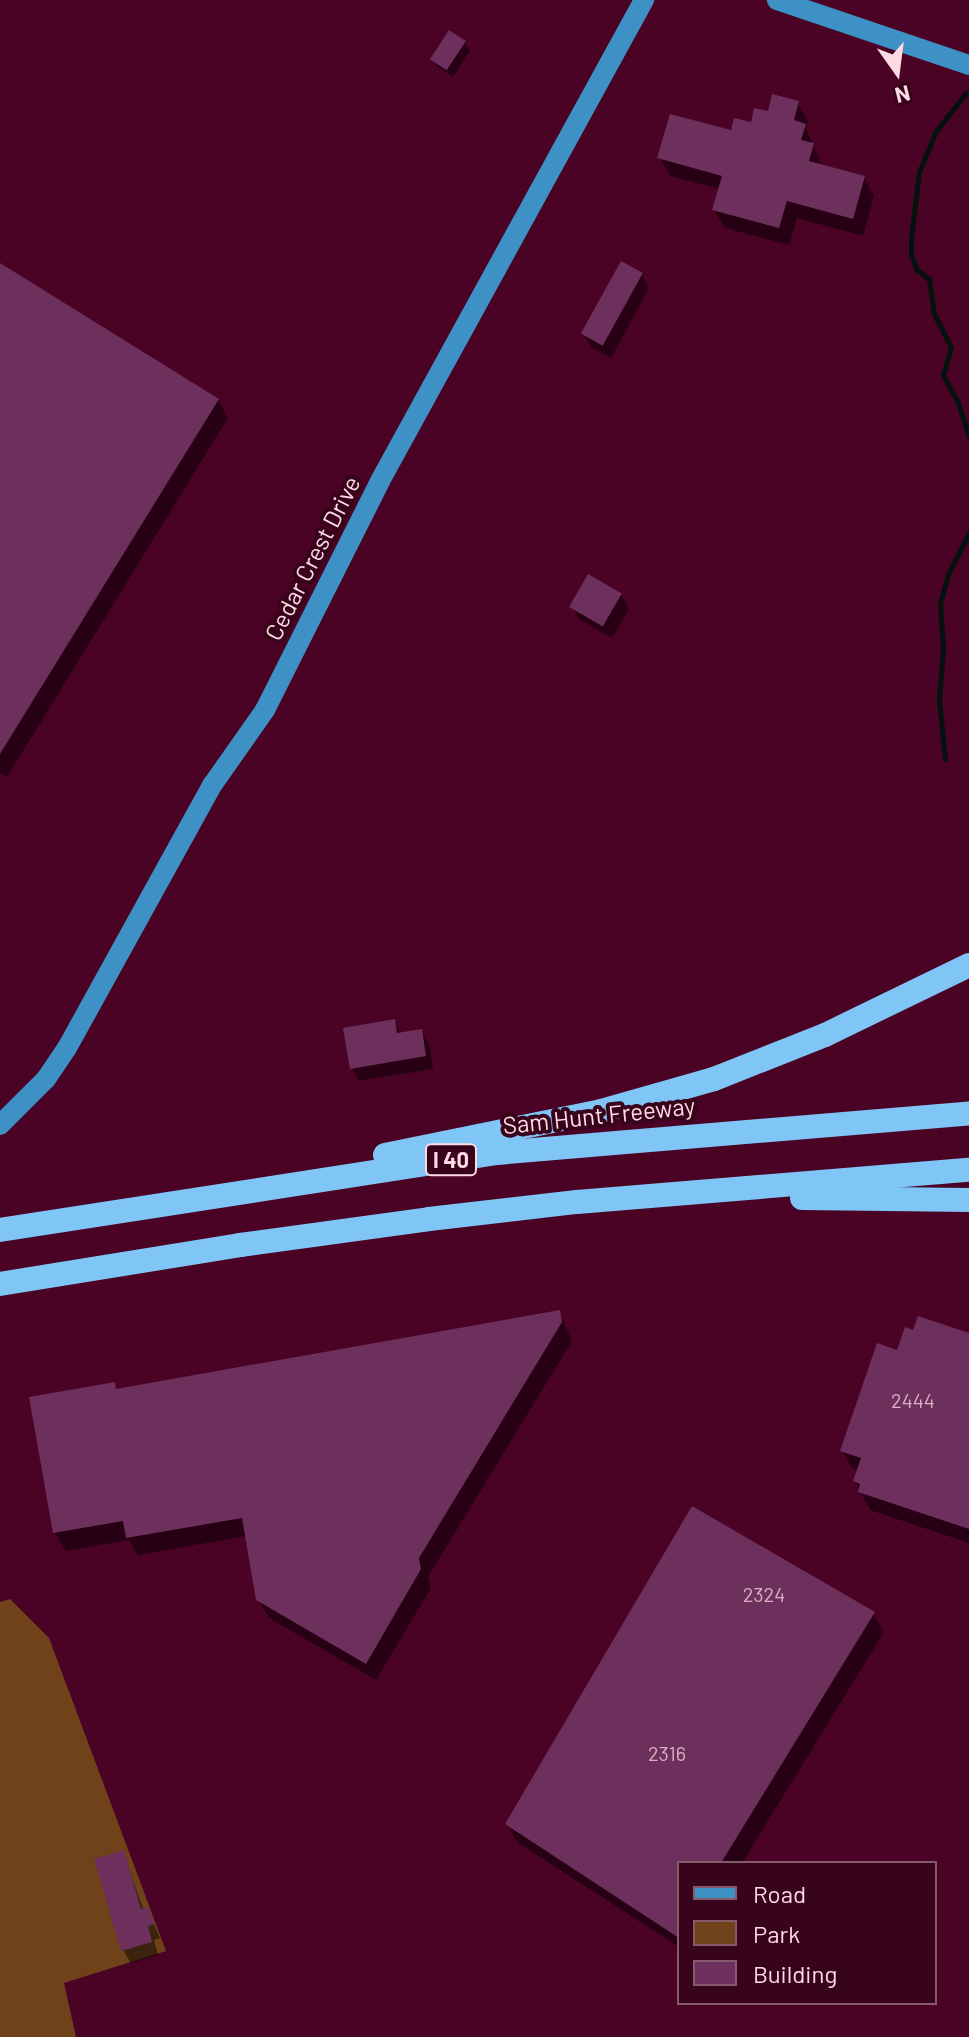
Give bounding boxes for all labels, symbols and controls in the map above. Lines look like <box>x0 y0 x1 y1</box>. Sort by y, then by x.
north arrow <box>857 32 937 112</box>
text: N <box>893 81 913 110</box>
street label: Cedar Crest Drive <box>258 471 366 645</box>
street label: Sam Hunt Freeway <box>501 1091 697 1139</box>
road number: I 40 <box>423 1142 479 1178</box>
house number: 2444 <box>891 1388 935 1412</box>
house number: 2324 <box>743 1582 785 1606</box>
house number: 2316 <box>648 1741 686 1765</box>
legend <box>677 1861 937 2005</box>
text: Road <box>753 1879 806 1908</box>
text: Park <box>753 1919 800 1948</box>
text: Building <box>753 1959 837 1988</box>

